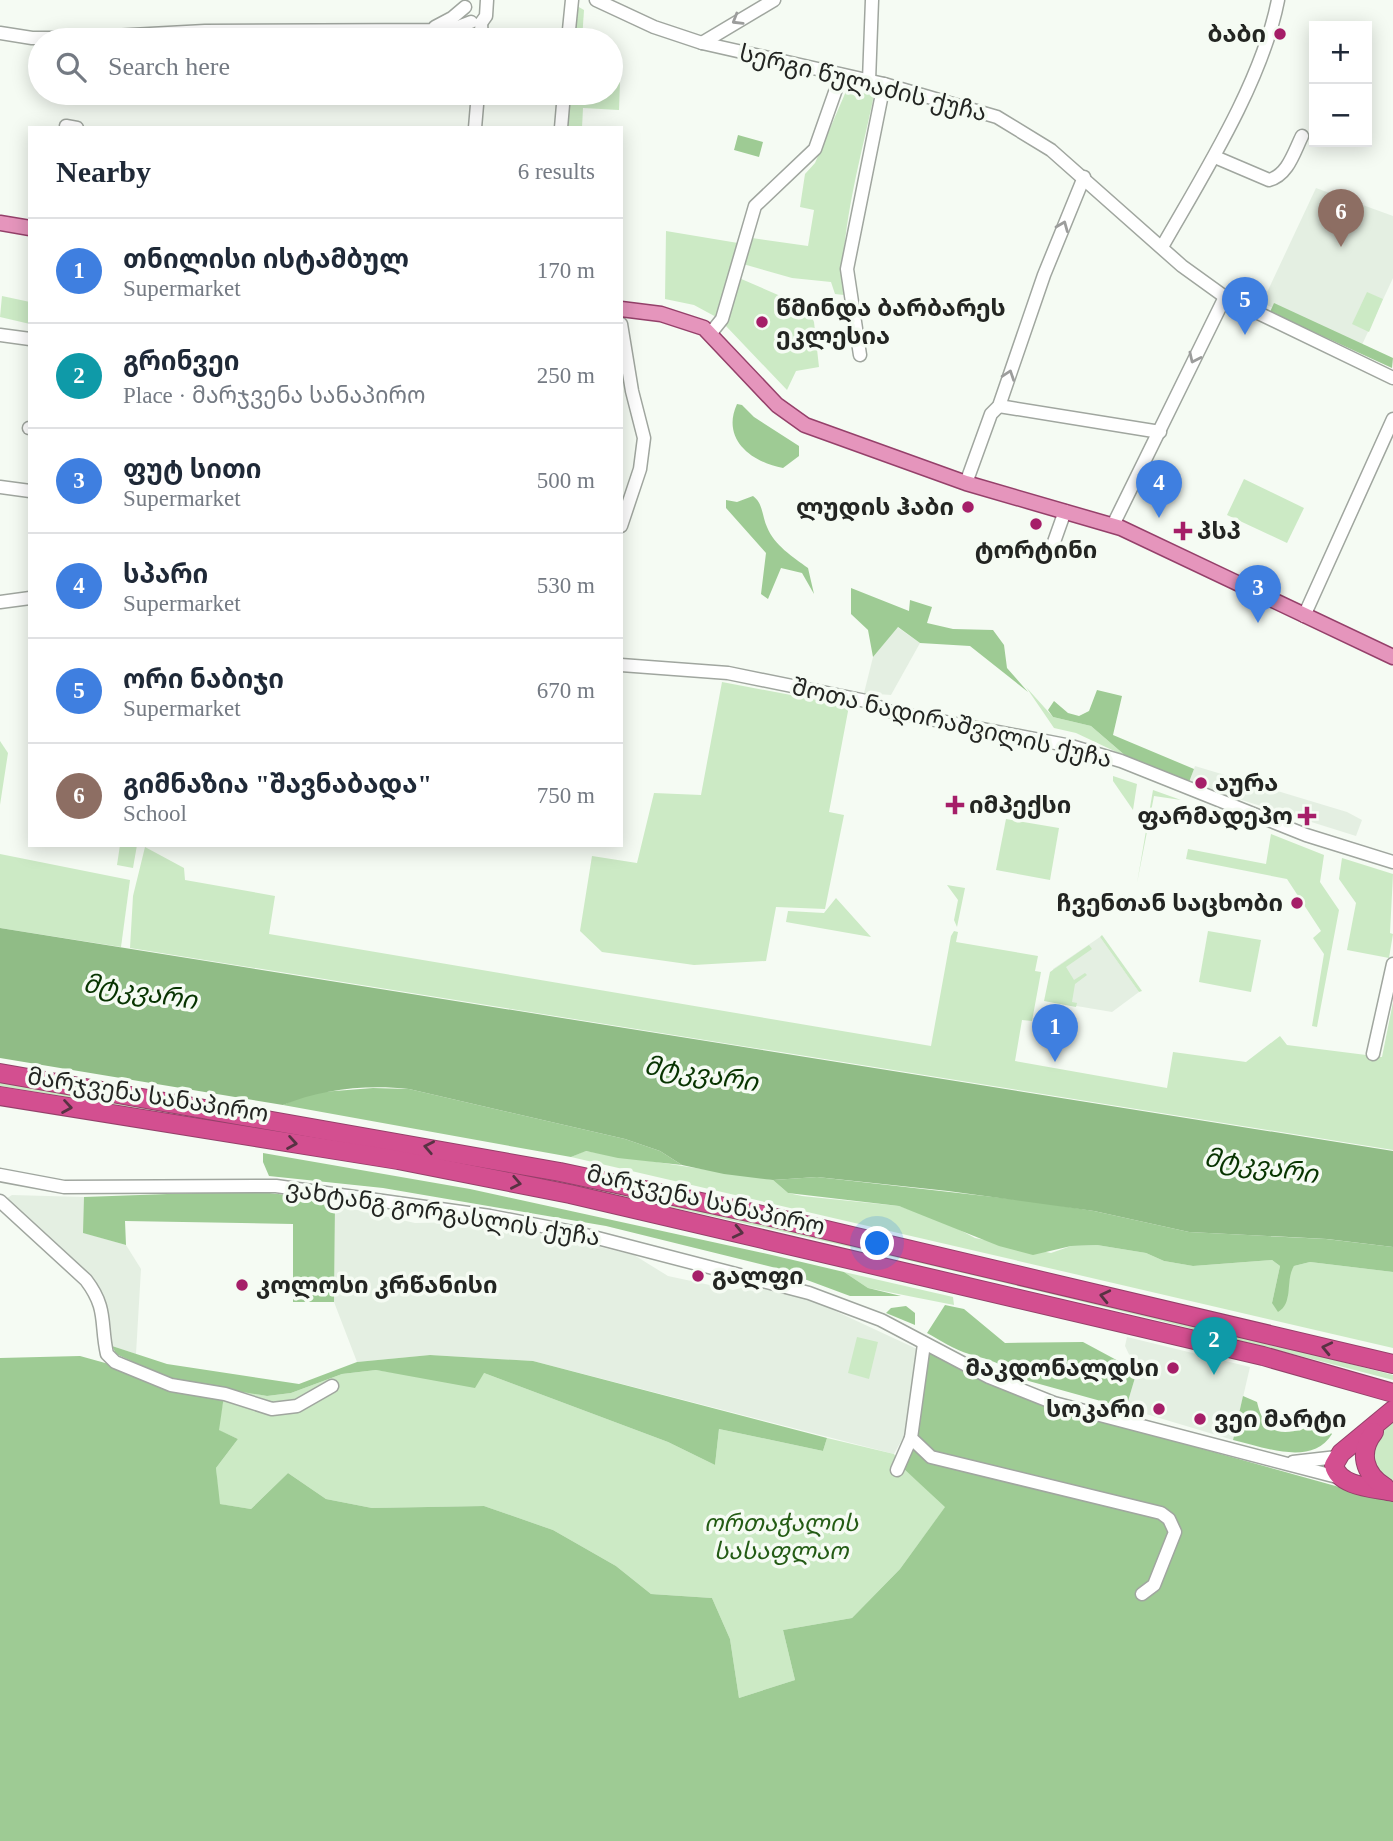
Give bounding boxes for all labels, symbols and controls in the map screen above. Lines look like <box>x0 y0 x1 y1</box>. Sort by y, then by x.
one-way arrow <box>732 12 744 25</box>
place label: ბაბი <box>1207 21 1266 47</box>
map controls <box>1309 21 1372 147</box>
button: + <box>1309 21 1372 84</box>
marker: ბაბი <box>1272 26 1288 42</box>
search box <box>28 28 623 105</box>
street label: სერგი წულაძის ქუჩა <box>737 40 989 127</box>
icon: search <box>52 48 90 86</box>
text: Search here <box>108 52 230 81</box>
button: − <box>1309 84 1372 147</box>
text: Nearby <box>56 155 151 188</box>
text: 6 results <box>518 159 595 184</box>
pin: 6 <box>1318 189 1364 247</box>
one-way arrow <box>1055 220 1069 232</box>
text: თნილისი ისტამბულ <box>123 245 409 274</box>
text: 1 <box>73 258 85 283</box>
text: 170 m <box>537 258 595 283</box>
text: Supermarket <box>123 276 241 301</box>
pin: 5 <box>1222 277 1268 335</box>
place label: წმინდა ბარბარეს ეკლესია <box>776 295 1006 350</box>
marker: წმინდა ბარბარეს ეკლესია <box>754 314 770 330</box>
text: გრინვეი <box>123 347 240 376</box>
one-way arrow <box>1189 351 1203 364</box>
text: 2 <box>73 363 85 388</box>
text: 250 m <box>537 363 595 388</box>
one-way arrow <box>1001 370 1015 382</box>
text: Place · მარჯვენა სანაპირო <box>123 383 425 408</box>
text: ფუტ სითი <box>123 455 261 484</box>
pin: 4 <box>1136 460 1182 518</box>
text: 3 <box>73 468 85 493</box>
text: 500 m <box>537 468 595 493</box>
text: Supermarket <box>123 486 241 511</box>
place label: ლუდის ჰაბი <box>796 494 954 522</box>
marker: ლუდის ჰაბი <box>960 499 976 515</box>
marker: ტორტინი <box>1028 516 1044 532</box>
place label: პსპ <box>1197 518 1241 544</box>
marker: პსპ <box>1175 523 1191 539</box>
place label: ტორტინი <box>975 537 1097 564</box>
text: სპარი <box>123 560 208 589</box>
pin: 3 <box>1235 565 1281 623</box>
text: 4 <box>73 573 85 598</box>
text: 530 m <box>537 573 595 598</box>
text: Supermarket <box>123 591 241 616</box>
text: ორი ნაბიჯი <box>123 665 284 694</box>
street label: შოთა ნადირაშვილის ქუჩა <box>789 674 1114 773</box>
text: 5 <box>73 678 85 703</box>
text: 670 m <box>537 678 595 703</box>
text: Supermarket <box>123 696 241 721</box>
text: გიმნაზია "შავნაბადა" <box>123 770 432 799</box>
place label: აურა <box>1215 770 1278 797</box>
marker: აურა <box>1193 775 1209 791</box>
text: 6 <box>73 783 85 808</box>
text: 750 m <box>537 783 595 808</box>
place label: იმპექსი <box>969 792 1071 819</box>
marker: იმპექსი <box>947 797 963 813</box>
text: School <box>123 801 187 826</box>
place label: ფარმადეპო <box>1137 803 1293 831</box>
marker: ფარმადეპო <box>1299 808 1315 824</box>
place label: ჩვენთან საცხობი <box>1057 890 1283 917</box>
marker: ჩვენთან საცხობი <box>1289 895 1305 911</box>
water label: მტკვარი <box>81 969 200 1016</box>
pin: 1 <box>1032 1004 1078 1062</box>
water label: მტკვარი <box>642 1051 761 1098</box>
street label: მარჯვენა სანაპირო <box>26 1063 270 1128</box>
one-way arrow <box>61 1099 73 1114</box>
one-way arrow <box>286 1135 298 1150</box>
one-way arrow <box>423 1141 435 1156</box>
water label: მტკვარი <box>1202 1143 1321 1190</box>
street label: მარჯვენა სანაპირო <box>584 1160 828 1241</box>
street label: ვახტანგ გორგასლის ქუჩა <box>284 1175 602 1252</box>
one-way arrow <box>510 1175 522 1190</box>
one-way arrow <box>732 1224 744 1238</box>
your location <box>860 1226 894 1260</box>
place label: გალფი <box>712 1263 804 1290</box>
marker: გალფი <box>690 1268 706 1284</box>
place label: კოლოსი კრწანისი <box>256 1272 497 1299</box>
marker: კოლოსი კრწანისი <box>234 1277 250 1293</box>
one-way arrow <box>1099 1290 1111 1304</box>
pin: 2 <box>1191 1317 1237 1375</box>
one-way arrow <box>1321 1342 1333 1356</box>
place label: მაკდონალდსი <box>965 1355 1159 1383</box>
marker: მაკდონალდსი <box>1165 1360 1181 1376</box>
place label: სოკარი <box>1046 1396 1145 1423</box>
marker: სოკარი <box>1151 1401 1167 1417</box>
place label: ვეი მარტი <box>1214 1406 1347 1433</box>
marker: ვეი მარტი <box>1192 1411 1208 1427</box>
park label: ორთაჭალის სასაფლაო <box>704 1510 859 1565</box>

